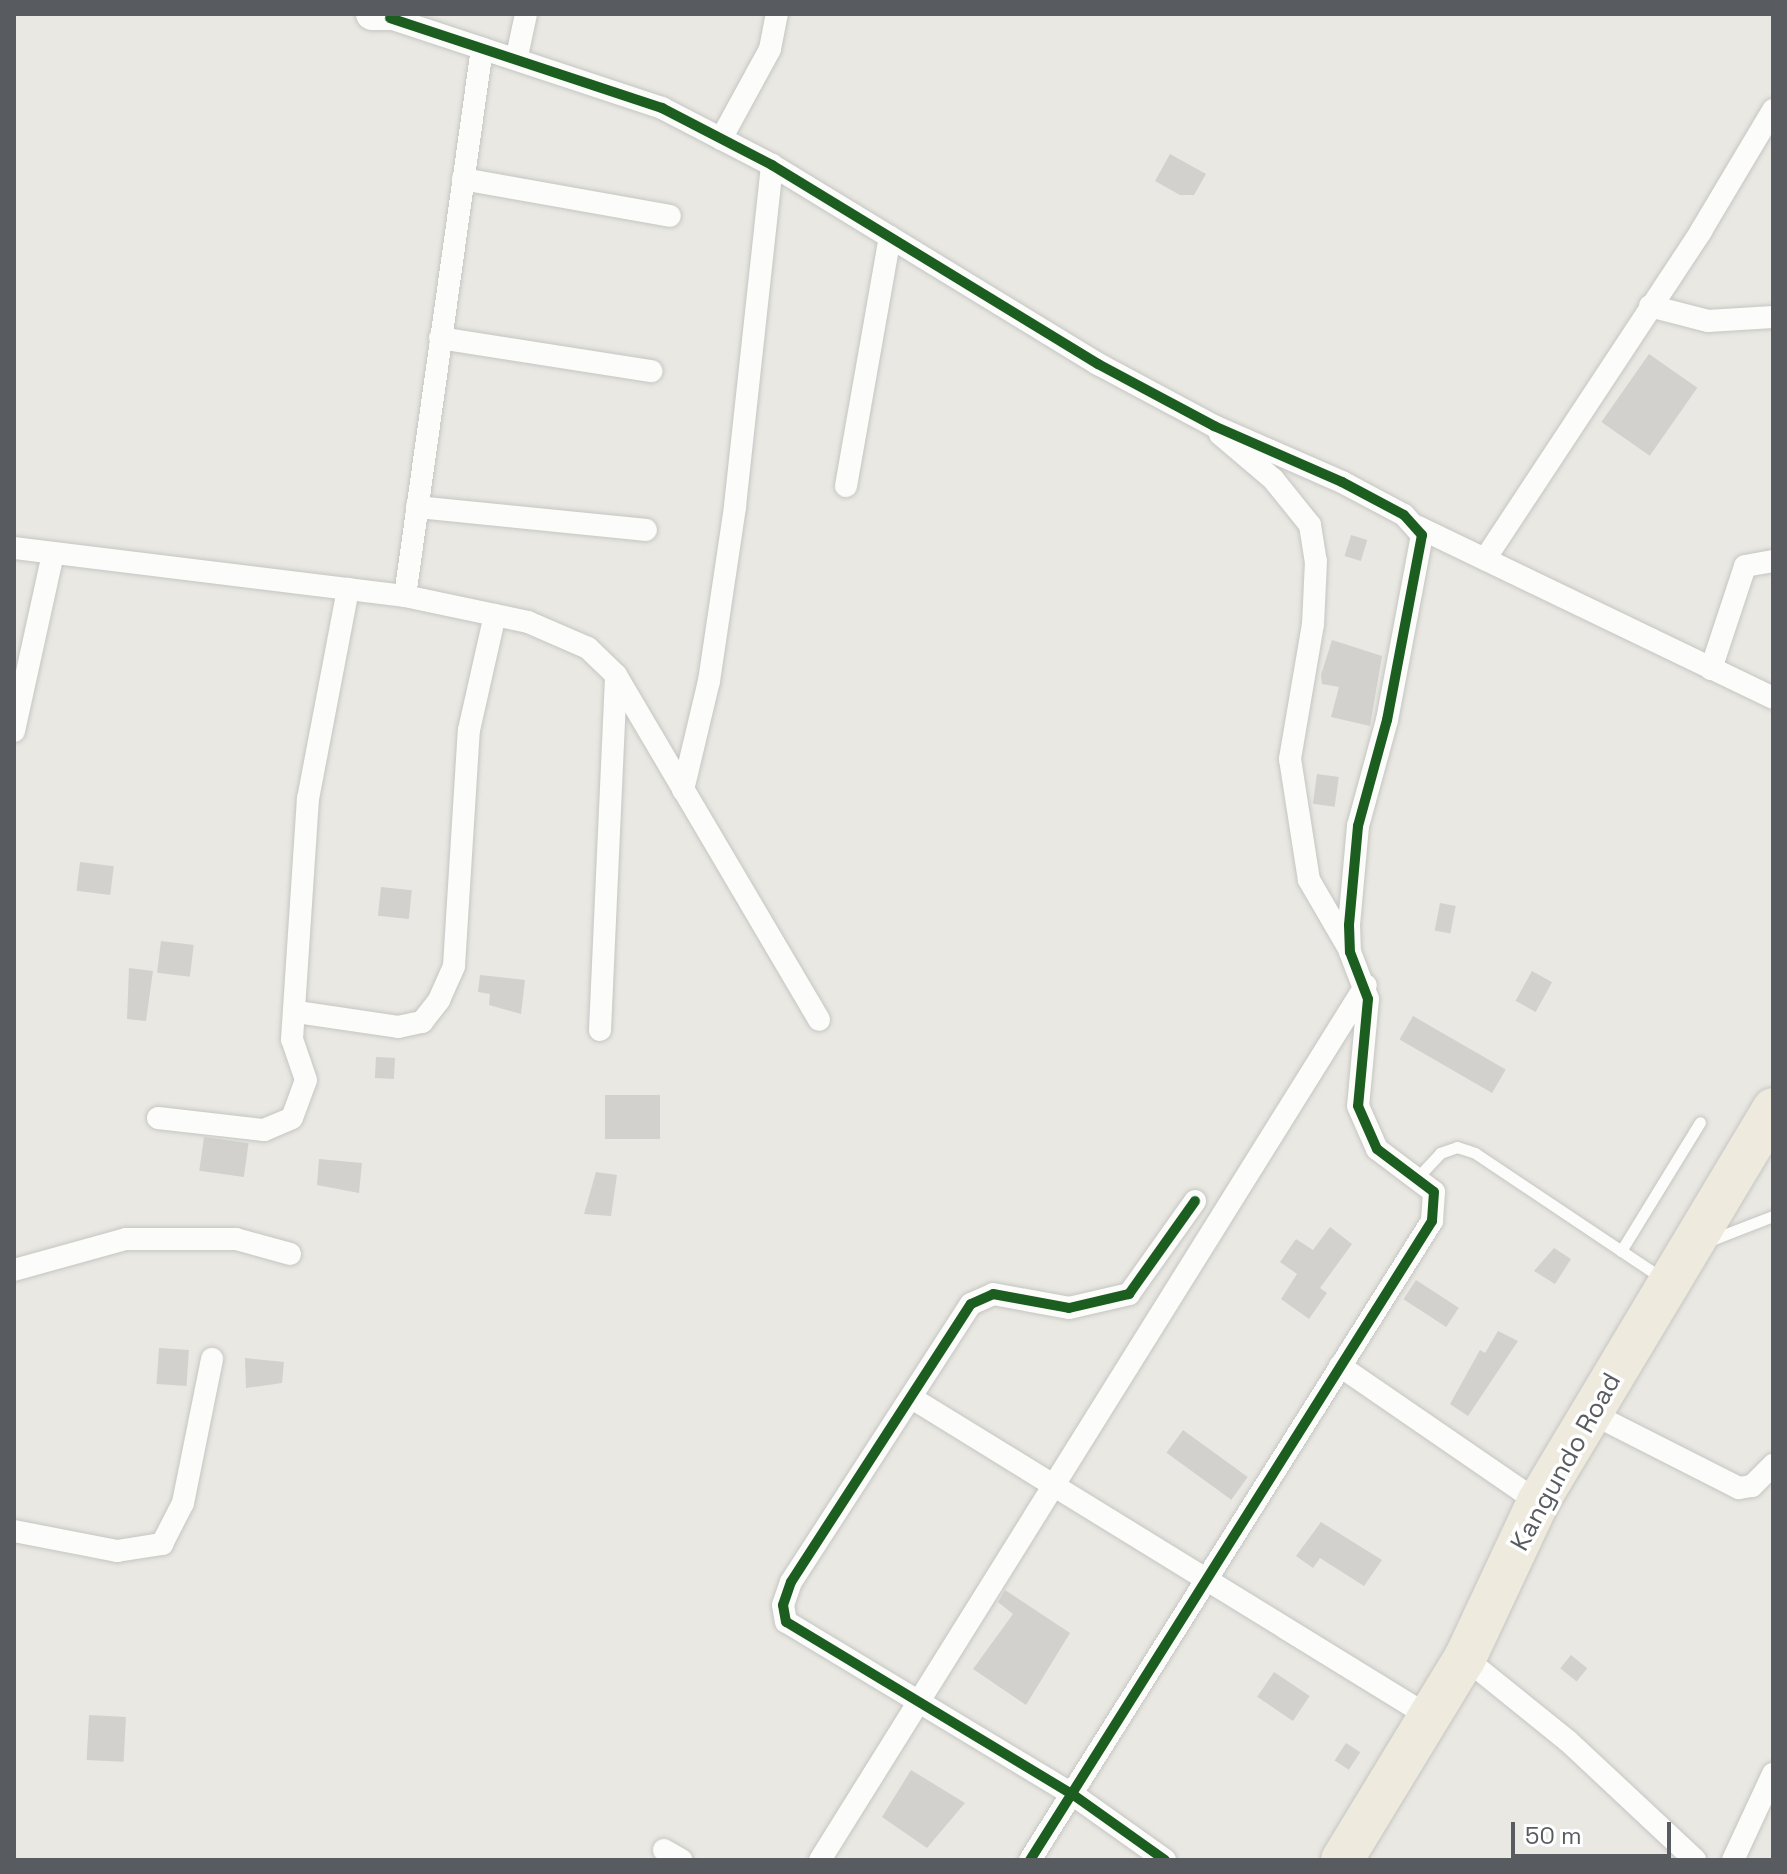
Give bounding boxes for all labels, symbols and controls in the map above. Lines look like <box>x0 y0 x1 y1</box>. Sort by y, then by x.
street label: Kangundo Road <box>1504 1368 1628 1556</box>
scale bar <box>1515 1806 1675 1856</box>
text: 50 m <box>1525 1820 1582 1851</box>

